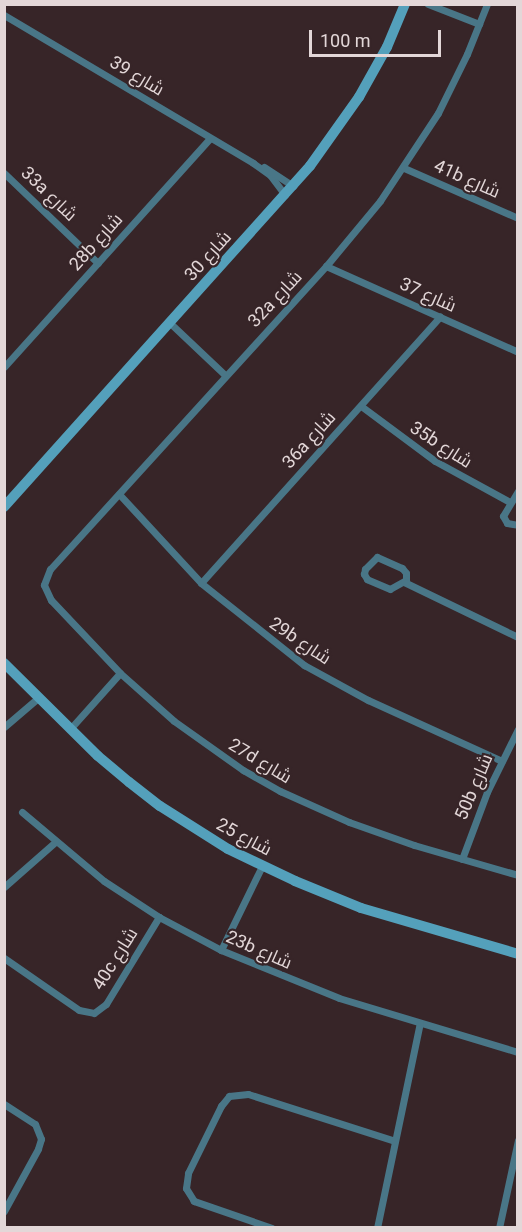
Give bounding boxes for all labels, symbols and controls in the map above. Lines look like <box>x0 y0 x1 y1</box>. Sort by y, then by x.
scale bar <box>312 18 444 56</box>
text: 100 m <box>320 30 371 51</box>
street label: شارع 39 <box>106 51 168 101</box>
street label: 41b شارع <box>431 155 503 203</box>
street label: 33a شارع <box>17 162 81 226</box>
street label: 28b شارع <box>65 209 127 275</box>
street label: شارع 30 <box>180 227 236 285</box>
street label: 32a شارع <box>243 266 307 332</box>
street label: شارع 37 <box>396 273 460 317</box>
street label: 36a شارع <box>278 407 340 473</box>
street label: 35b شارع <box>406 417 476 473</box>
street label: 29b شارع <box>265 613 335 669</box>
street label: 27d شارع <box>225 734 295 788</box>
street label: 50b شارع <box>450 751 498 823</box>
street label: شارع 25 <box>213 813 275 861</box>
street label: 40c شارع <box>88 924 142 994</box>
street label: 23b شارع <box>223 926 295 974</box>

